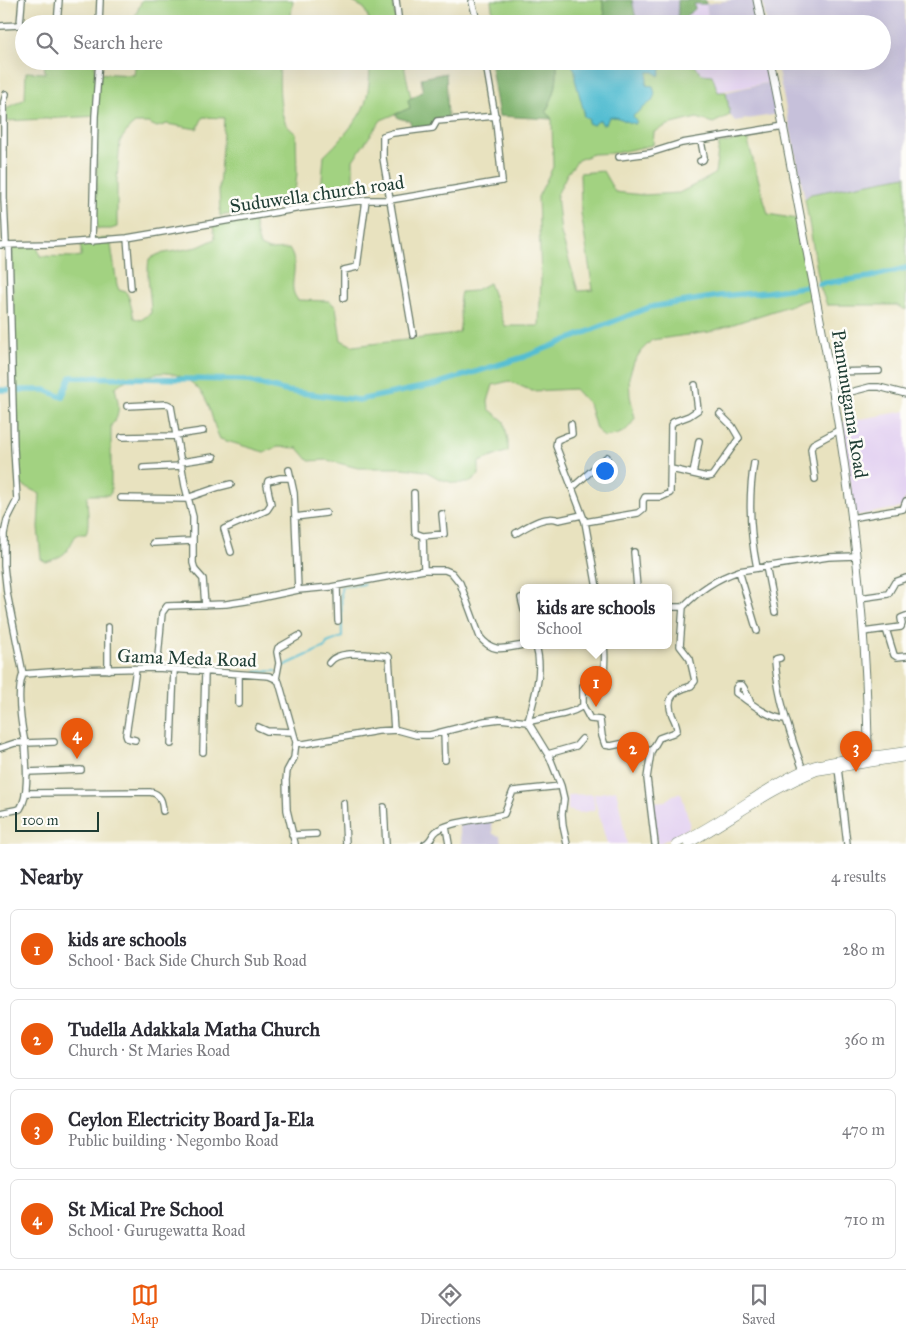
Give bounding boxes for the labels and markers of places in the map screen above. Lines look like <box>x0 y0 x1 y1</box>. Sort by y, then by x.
pin: 1 <box>580 666 612 707</box>
pin: 4 <box>61 718 93 759</box>
pin: 3 <box>840 731 872 772</box>
pin: 2 <box>617 732 649 773</box>

